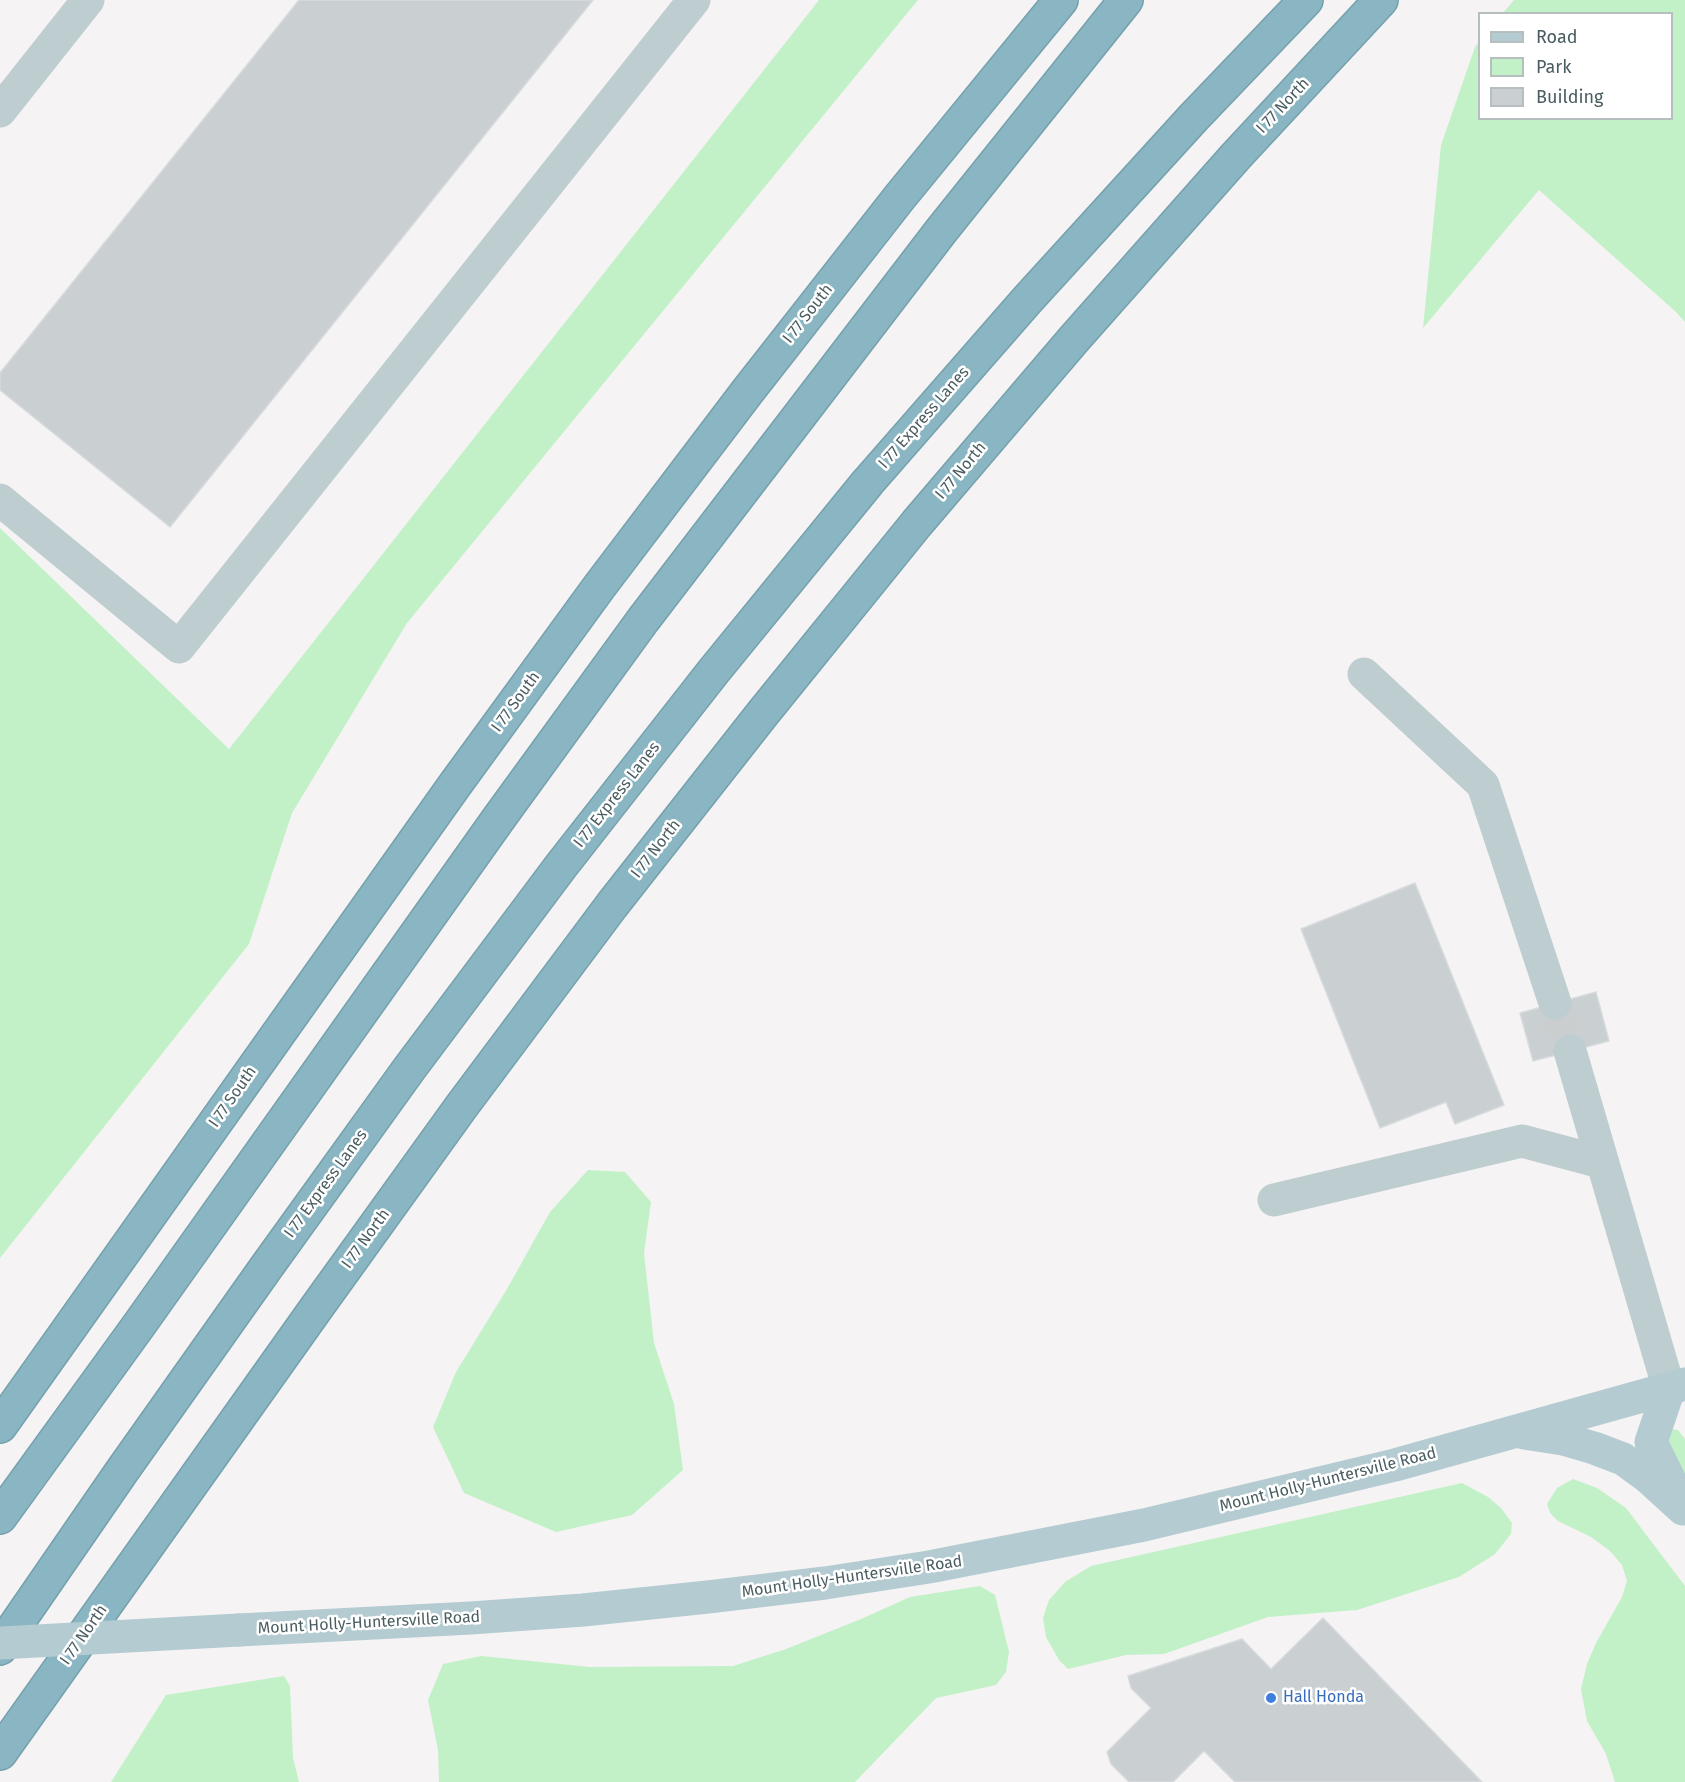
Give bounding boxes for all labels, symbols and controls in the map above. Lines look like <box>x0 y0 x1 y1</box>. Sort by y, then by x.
legend <box>1478 12 1673 120</box>
text: Road <box>1536 26 1578 48</box>
text: Park <box>1536 56 1571 78</box>
street label: I 77 North <box>1252 74 1314 138</box>
text: Building <box>1536 86 1603 108</box>
street label: I 77 South <box>779 281 837 347</box>
street label: I 77 Express Lanes <box>875 363 973 473</box>
street label: I 77 North <box>931 438 991 504</box>
street label: I 77 South <box>488 668 544 736</box>
street label: I 77 Express Lanes <box>570 738 664 852</box>
street label: I 77 North <box>627 816 685 882</box>
street label: I 77 South <box>205 1063 261 1131</box>
street label: I 77 Express Lanes <box>280 1126 372 1242</box>
street label: I 77 North <box>338 1205 394 1273</box>
street label: Mount Holly-Huntersville Road <box>1218 1444 1438 1516</box>
street label: Mount Holly-Huntersville Road <box>740 1552 964 1602</box>
street label: I 77 North <box>56 1601 112 1669</box>
street label: Mount Holly-Huntersville Road <box>257 1608 481 1638</box>
place label: Hall Honda <box>1283 1688 1364 1708</box>
marker: Hall Honda <box>1264 1691 1278 1705</box>

